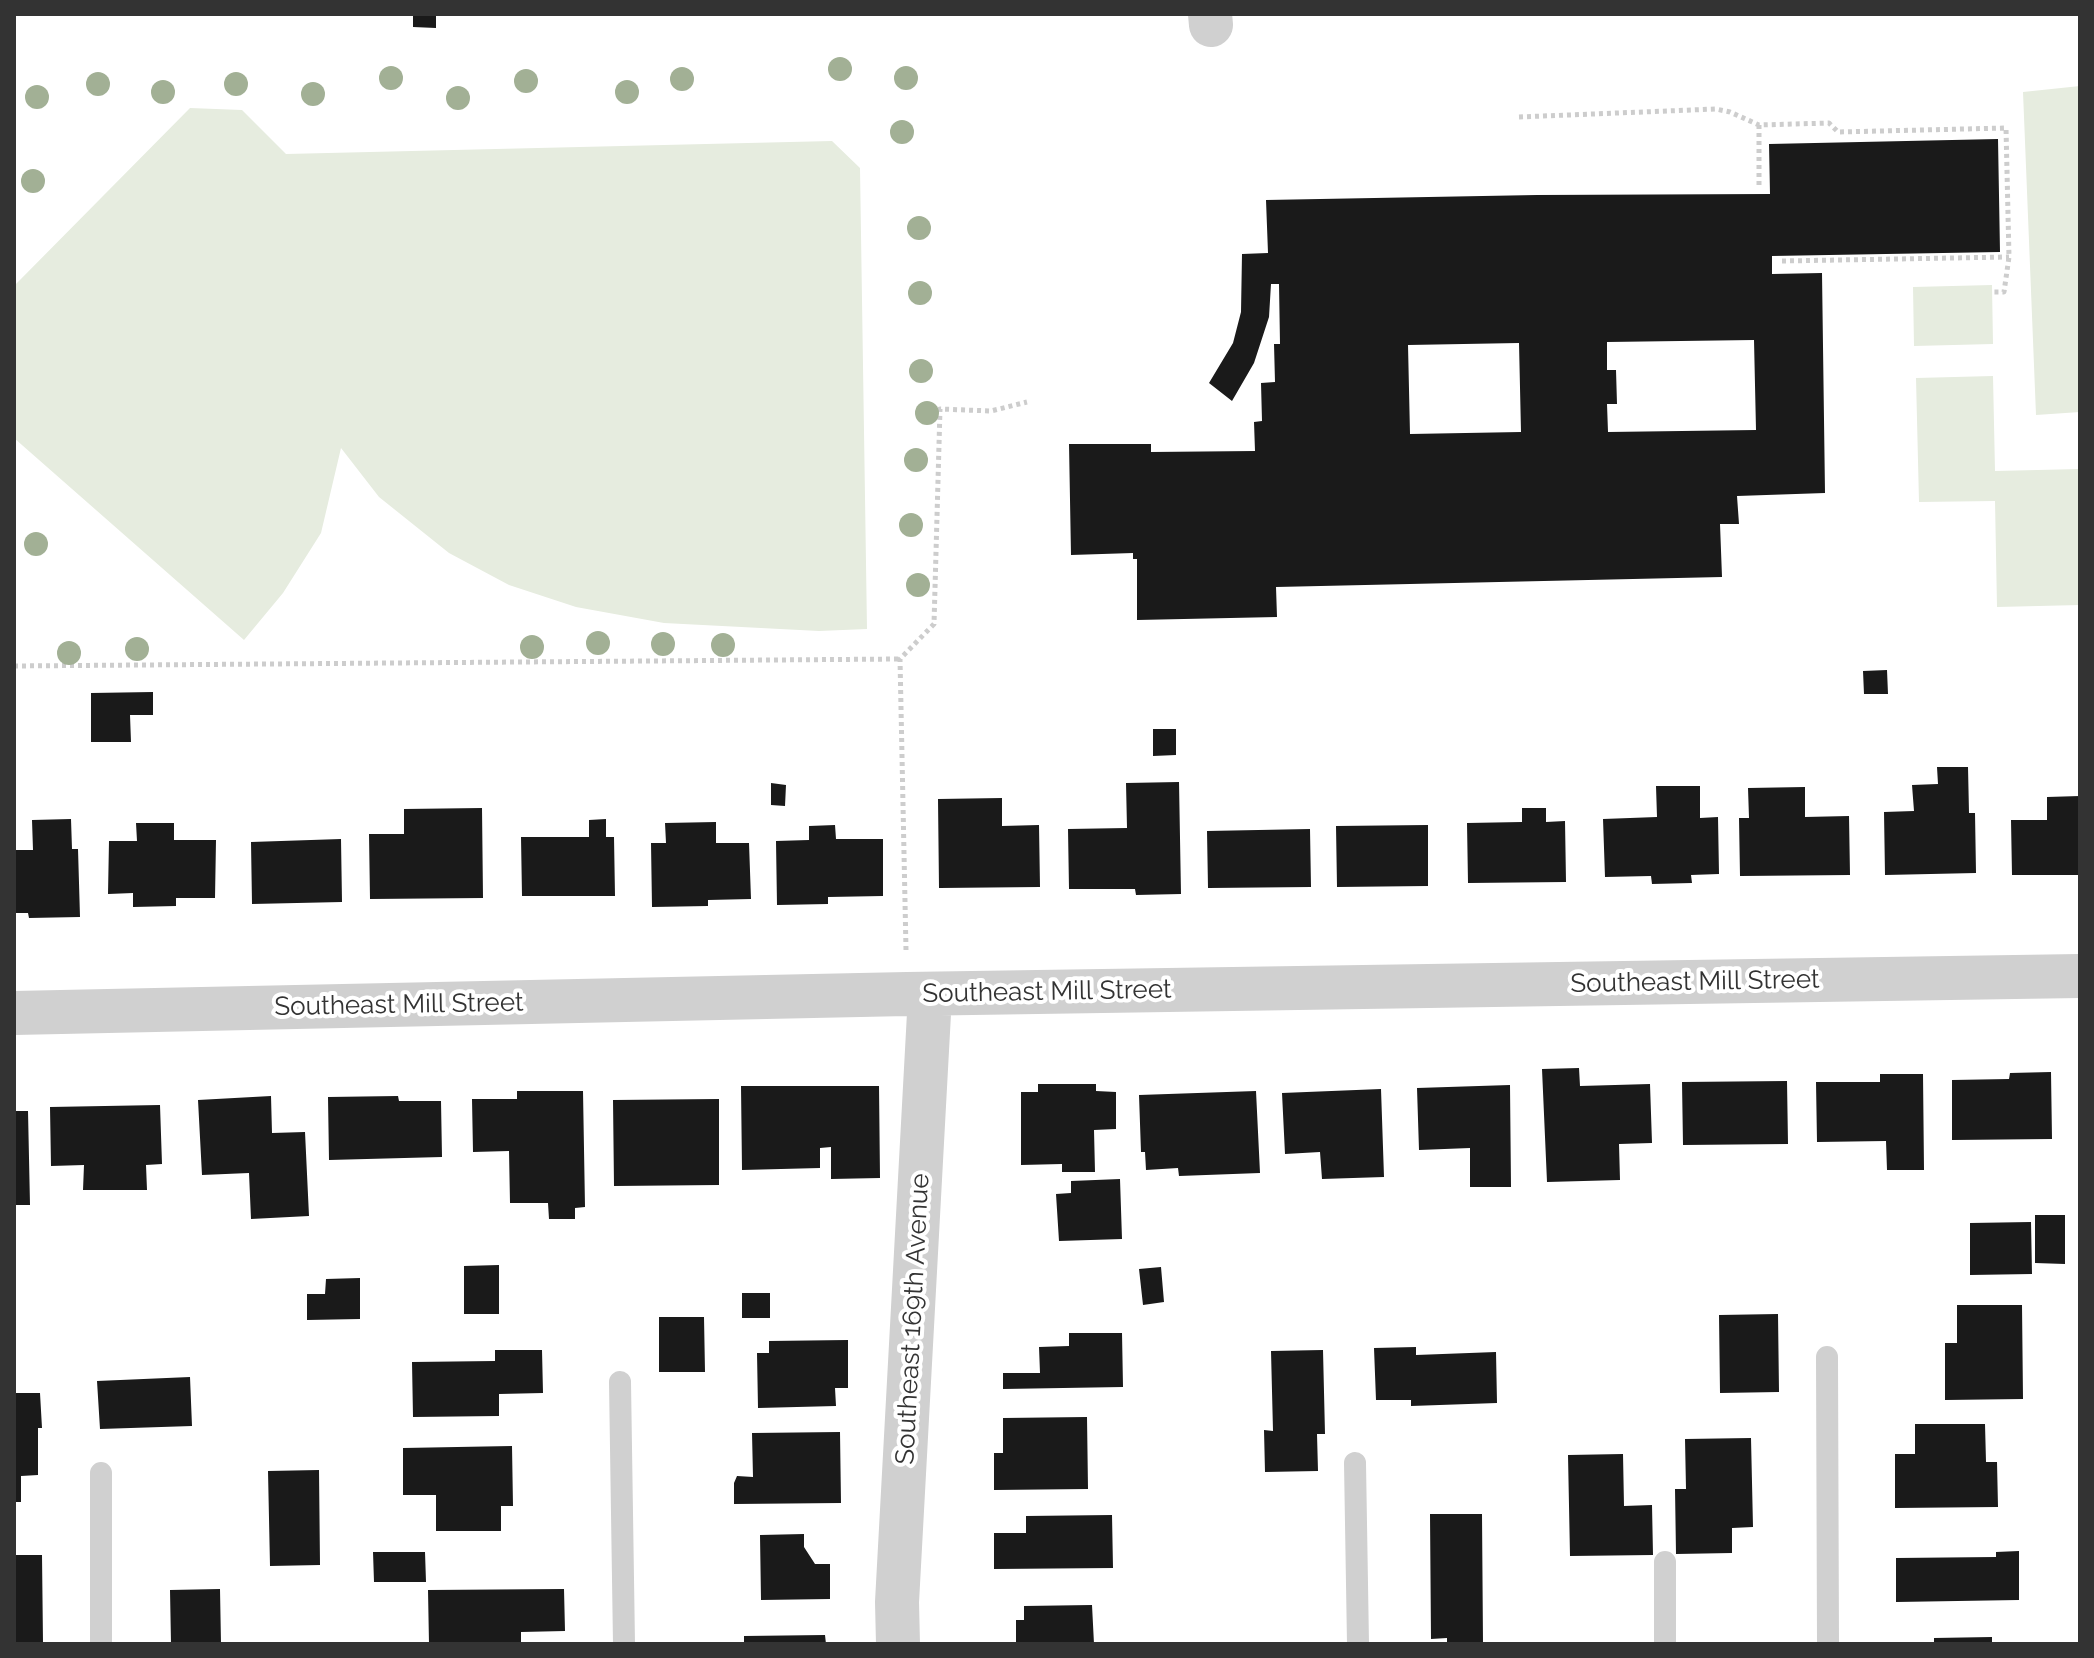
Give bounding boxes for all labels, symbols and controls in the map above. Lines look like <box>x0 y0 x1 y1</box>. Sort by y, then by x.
street label: Southeast Mill Street <box>1570 964 1820 1000</box>
street label: Southeast Mill Street <box>922 974 1172 1010</box>
street label: Southeast Mill Street <box>274 987 524 1023</box>
street label: Southeast 169th Avenue <box>890 1173 936 1465</box>

